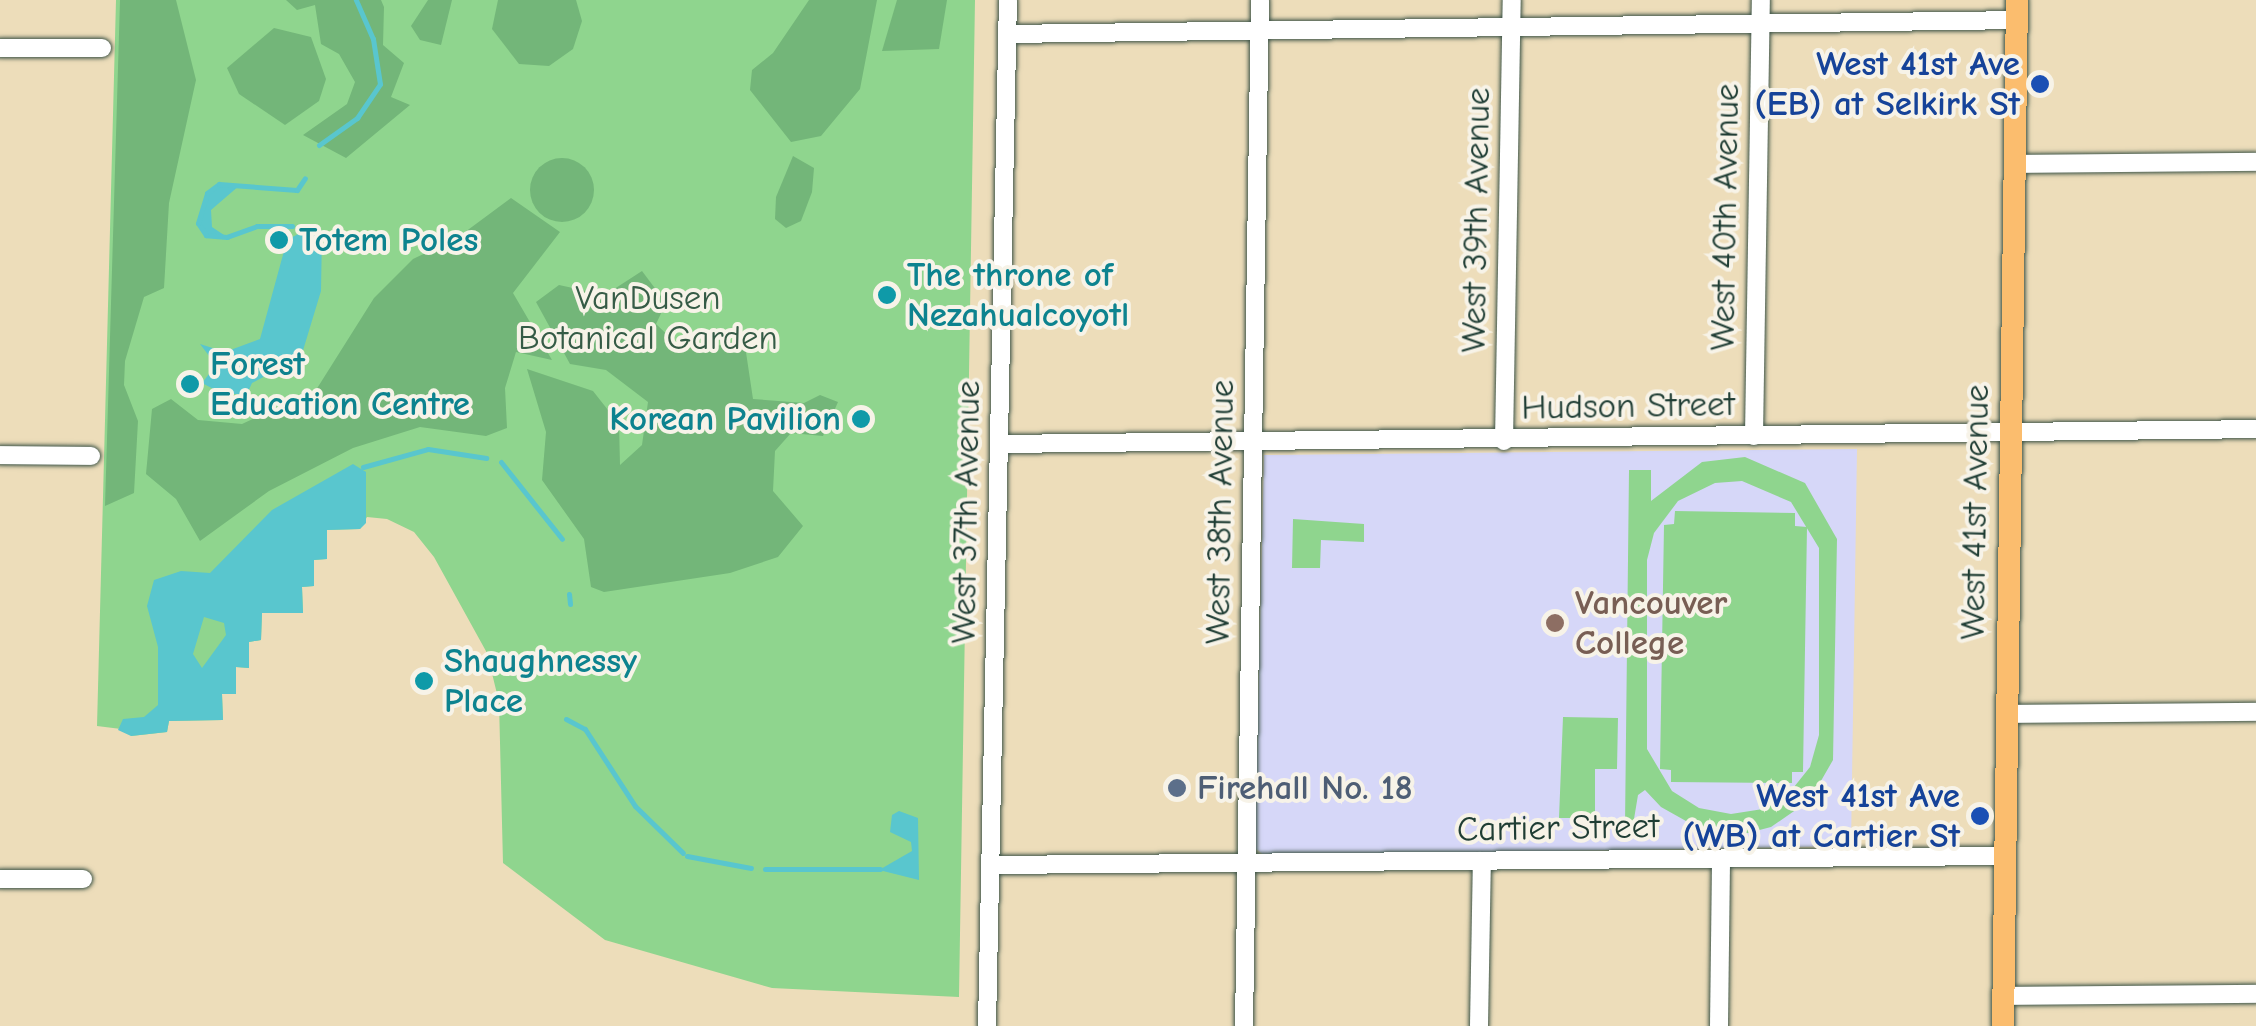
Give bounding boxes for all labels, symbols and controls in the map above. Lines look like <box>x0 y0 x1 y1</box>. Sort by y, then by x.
place label: West 41st Ave (EB) at Selkirk St <box>1754 43 2020 125</box>
marker: West 41st Ave (EB) at Selkirk St <box>2029 73 2051 95</box>
street label: West 40th Avenue <box>1702 83 1748 351</box>
street label: West 39th Avenue <box>1453 87 1499 353</box>
place label: Totem Poles <box>299 219 478 261</box>
marker: Totem Poles <box>268 229 290 251</box>
place label: The throne of Nezahualcoyotl <box>907 254 1129 336</box>
park label: VanDusen Botanical Garden <box>518 277 778 359</box>
marker: The throne of Nezahualcoyotl <box>876 284 898 306</box>
place label: Forest Education Centre <box>210 343 470 425</box>
marker: Forest Education Centre <box>179 373 201 395</box>
street label: West 38th Avenue <box>1197 379 1243 645</box>
street label: West 37th Avenue <box>943 380 989 644</box>
street label: Hudson Street <box>1521 383 1735 429</box>
street label: West 41st Avenue <box>1952 384 1998 640</box>
place label: Korean Pavilion <box>609 398 841 440</box>
marker: Korean Pavilion <box>850 408 872 430</box>
place label: Vancouver College <box>1575 582 1727 664</box>
marker: Vancouver College <box>1544 612 1566 634</box>
place label: Shaughnessy Place <box>444 640 637 722</box>
marker: Shaughnessy Place <box>413 670 435 692</box>
place label: Firehall No. 18 <box>1197 767 1413 809</box>
place label: West 41st Ave (WB) at Cartier St <box>1683 775 1960 857</box>
marker: Firehall No. 18 <box>1166 777 1188 799</box>
street label: Cartier Street <box>1457 805 1659 851</box>
marker: West 41st Ave (WB) at Cartier St <box>1969 805 1991 827</box>

